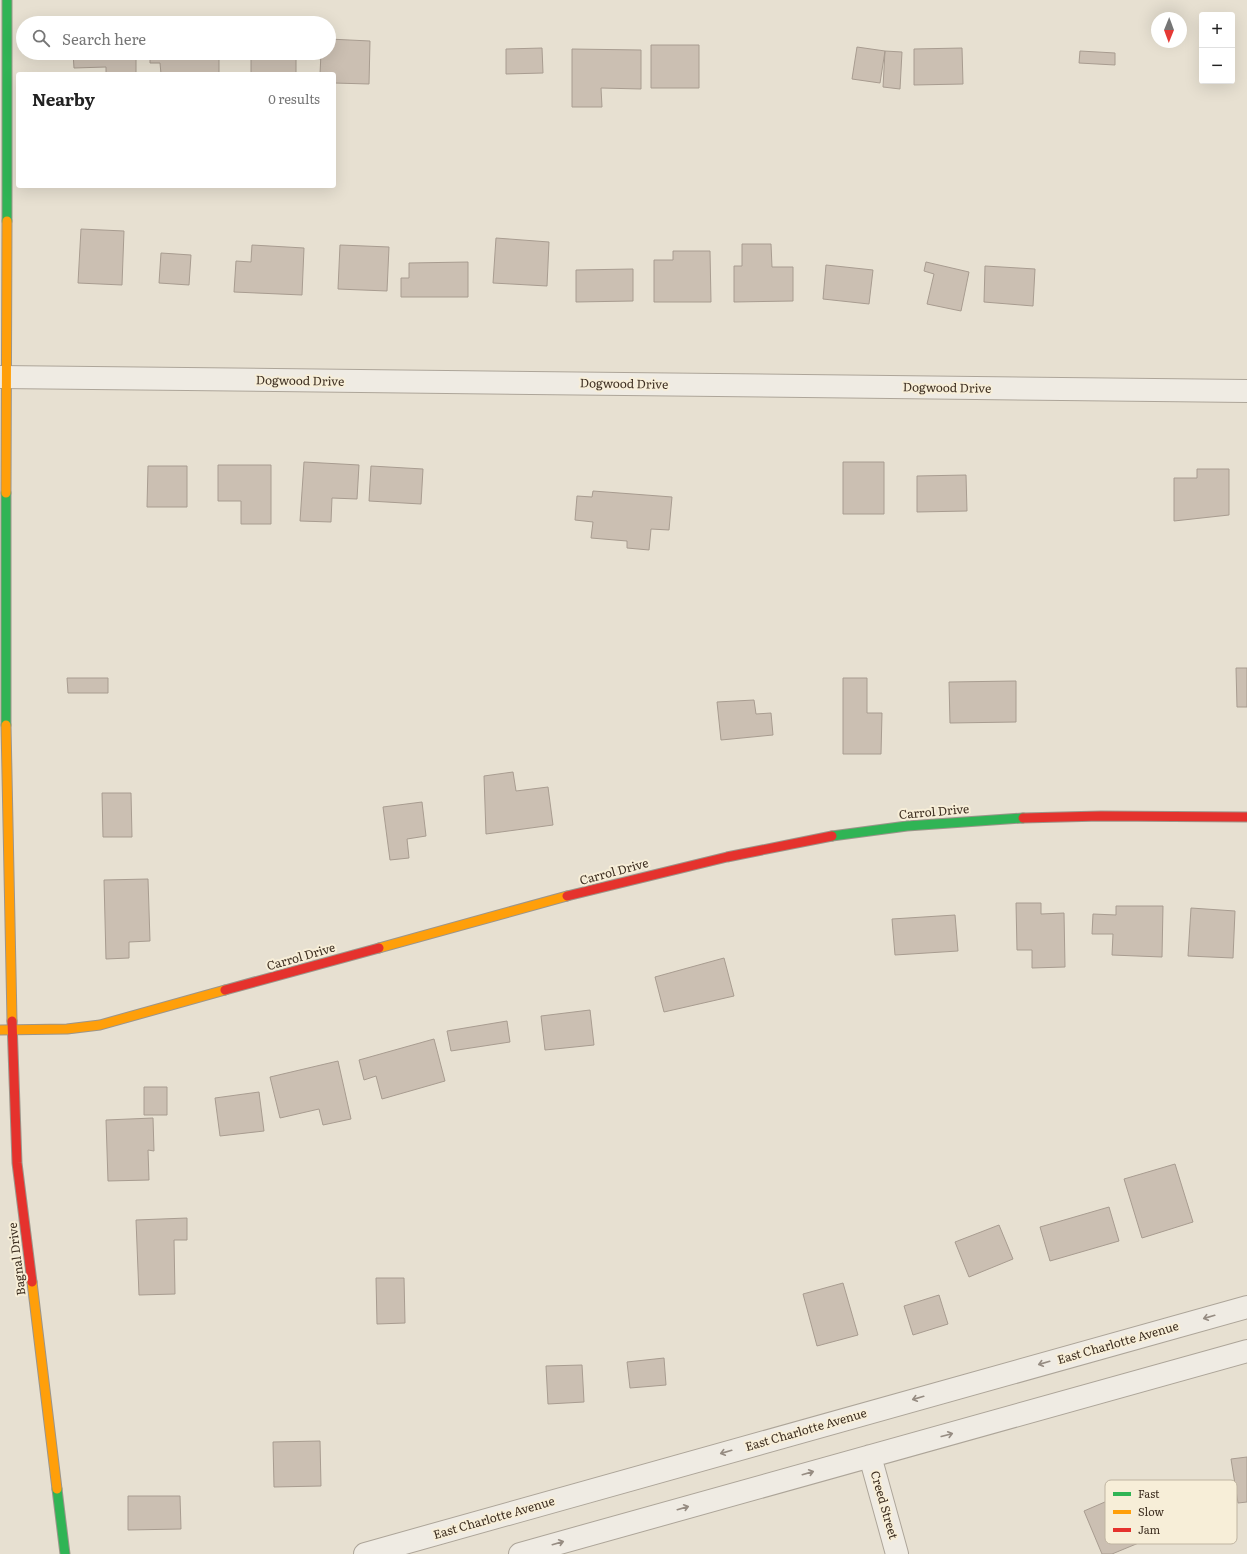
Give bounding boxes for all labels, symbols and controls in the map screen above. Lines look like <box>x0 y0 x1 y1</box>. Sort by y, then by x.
north arrow <box>1151 12 1187 48</box>
map controls <box>1199 12 1235 84</box>
button: + <box>1199 12 1235 48</box>
search box <box>16 16 336 60</box>
icon: search <box>30 27 52 49</box>
text: Search here <box>62 27 146 50</box>
button: − <box>1199 48 1235 84</box>
text: Nearby <box>32 86 95 111</box>
text: 0 results <box>268 89 320 108</box>
street label: Dogwood Drive <box>256 370 344 390</box>
street label: Dogwood Drive <box>580 373 668 393</box>
street label: Dogwood Drive <box>903 377 991 397</box>
street label: Carrol Drive <box>898 799 970 823</box>
street label: Carrol Drive <box>577 853 650 889</box>
street label: Carrol Drive <box>264 938 337 974</box>
street label: Bagnal Drive <box>3 1222 29 1297</box>
one-way arrow <box>1203 1314 1216 1321</box>
street label: East Charlotte Avenue <box>1055 1316 1181 1368</box>
one-way arrow <box>1037 1360 1050 1368</box>
one-way arrow <box>912 1395 925 1402</box>
street label: East Charlotte Avenue <box>743 1403 869 1455</box>
one-way arrow <box>940 1430 953 1438</box>
one-way arrow <box>720 1449 733 1456</box>
street label: Creed Street <box>867 1468 903 1541</box>
one-way arrow <box>801 1469 814 1476</box>
legend <box>1105 1480 1237 1544</box>
text: Fast <box>1138 1485 1160 1501</box>
street label: East Charlotte Avenue <box>431 1491 557 1543</box>
text: Slow <box>1138 1503 1164 1519</box>
one-way arrow <box>676 1504 689 1511</box>
text: Jam <box>1138 1521 1161 1537</box>
one-way arrow <box>551 1539 564 1547</box>

